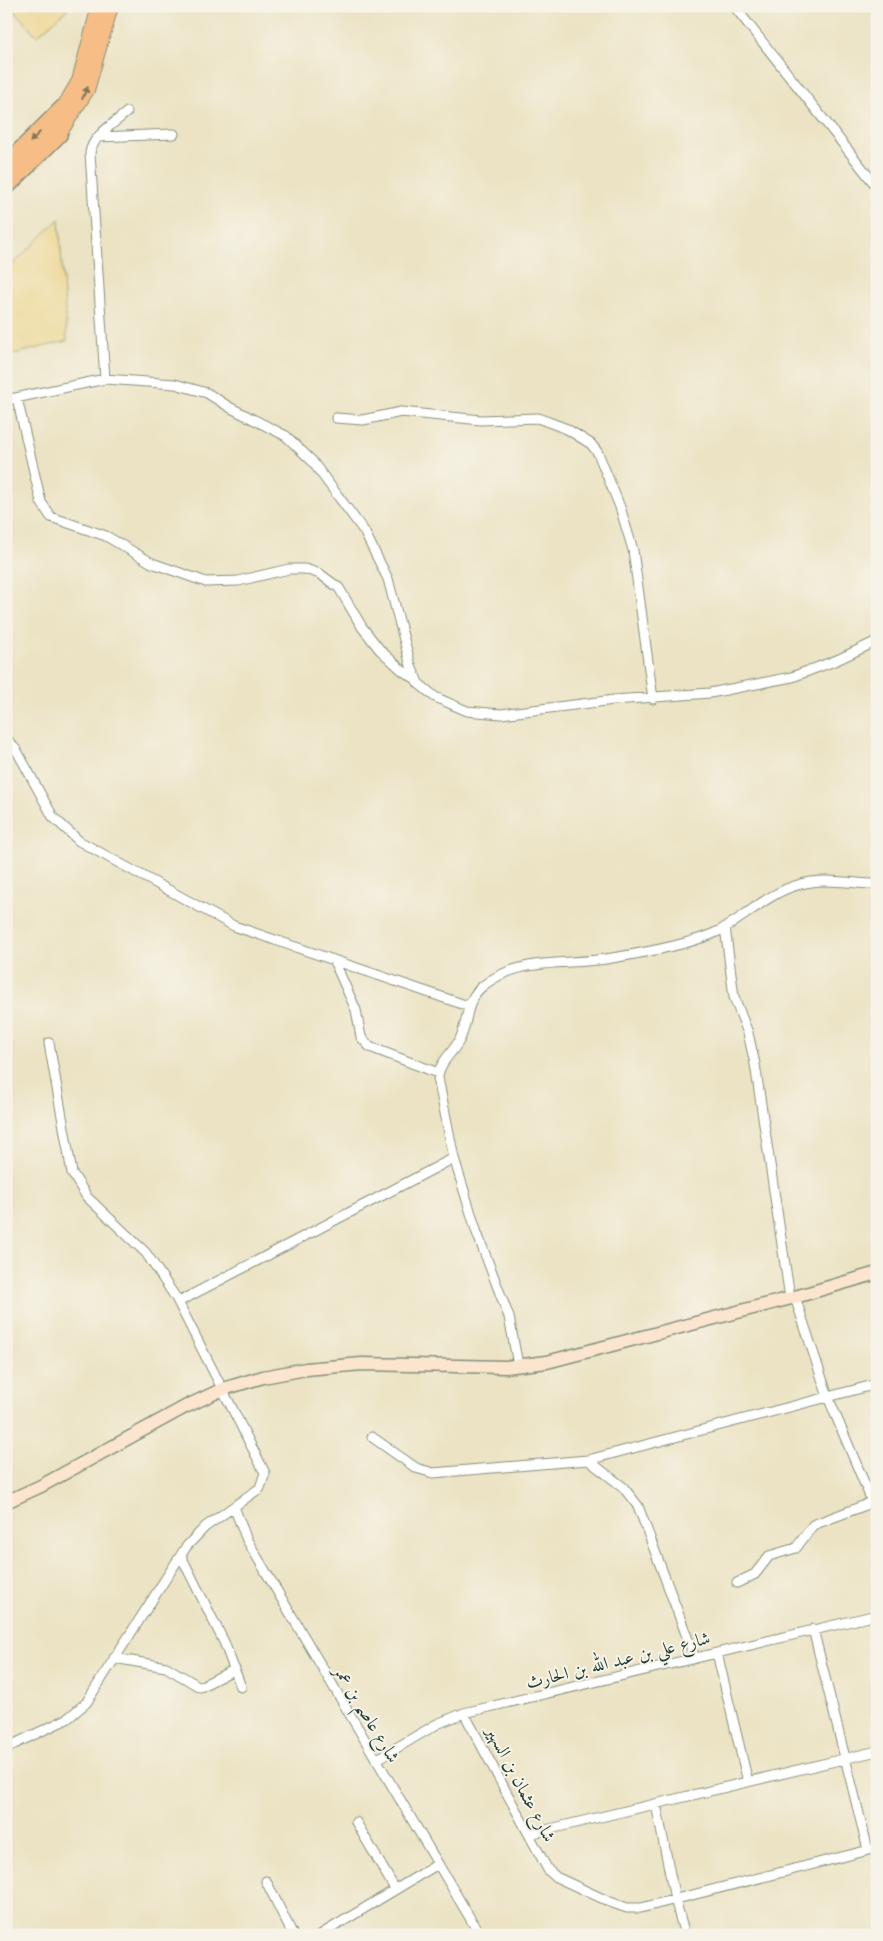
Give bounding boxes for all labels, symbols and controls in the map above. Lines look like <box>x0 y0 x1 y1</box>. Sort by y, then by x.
one-way arrow <box>82 86 90 100</box>
one-way arrow <box>30 131 42 143</box>
street label: شارع علي بن عبد الله بن الحارث <box>523 1624 714 1699</box>
street label: شارع عاصم بن عمر <box>322 1661 402 1770</box>
street label: شارع عثمان بن السهير <box>477 1722 558 1847</box>

